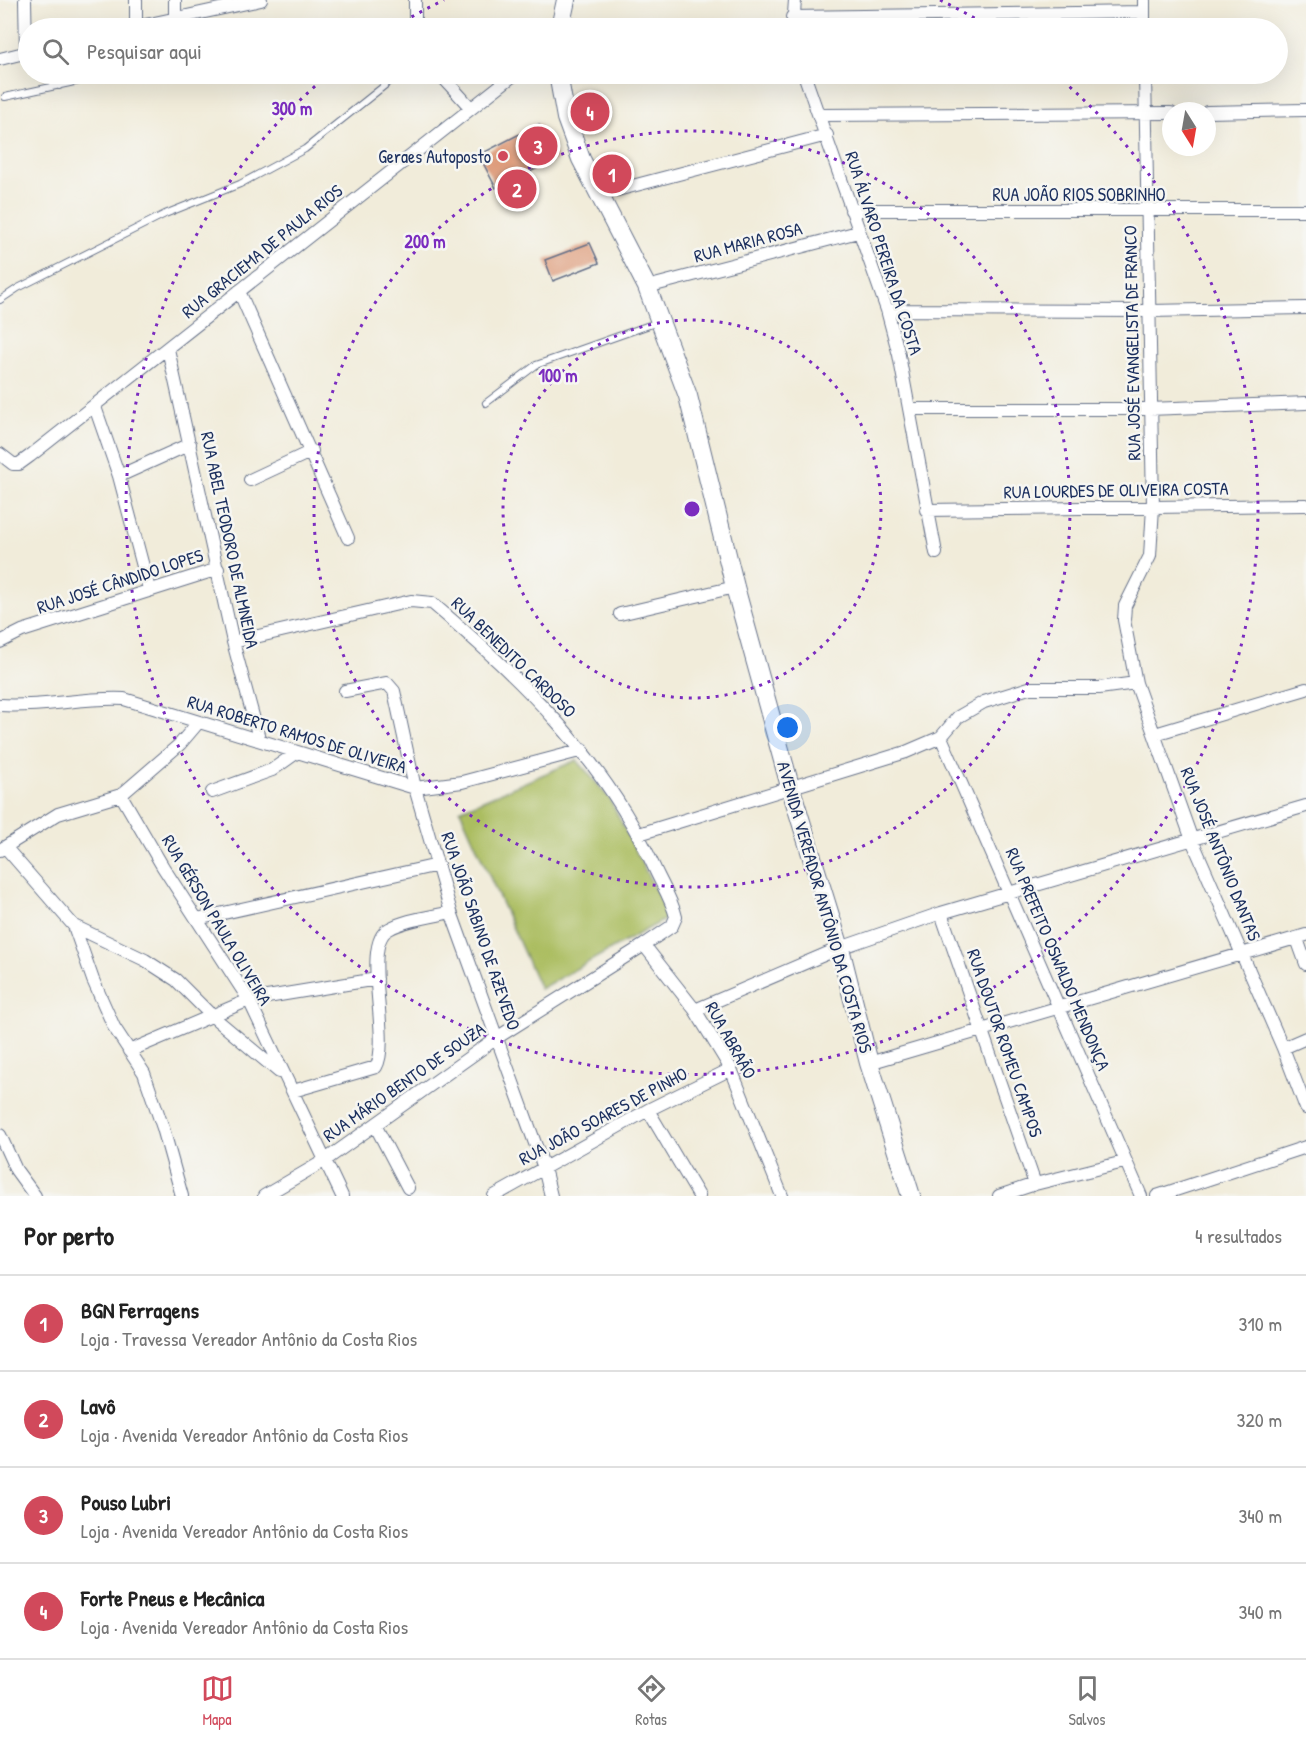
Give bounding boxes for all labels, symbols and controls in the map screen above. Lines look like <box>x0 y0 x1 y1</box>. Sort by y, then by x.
search box <box>18 18 1288 84</box>
icon: search <box>39 35 72 68</box>
text: Pesquisar aqui <box>87 36 202 66</box>
pin: 4 <box>570 90 610 134</box>
text: 300 m <box>272 96 312 121</box>
north arrow <box>1162 102 1216 156</box>
pin: 3 <box>518 124 558 168</box>
place label: Geraes Autoposto <box>378 144 491 169</box>
street label: RUA ÁLVARO PEREIRA DA COSTA <box>839 148 929 358</box>
marker: Geraes Autoposto <box>496 149 510 163</box>
pin: 1 <box>592 152 632 196</box>
pin: 2 <box>498 166 536 212</box>
street label: RUA GRACIEMA DE PAULA RIOS <box>176 178 348 324</box>
street label: RUA JOÃO RIOS SOBRINHO <box>992 182 1166 207</box>
street label: RUA MARIA ROSA <box>691 216 805 268</box>
street label: RUA JOSÉ EVANGELISTA DE FRANCO <box>1117 225 1147 461</box>
text: 200 m <box>405 229 445 254</box>
text: 100 m <box>538 363 578 388</box>
street label: RUA ABEL TEODORO DE ALMNEIDA <box>195 429 265 651</box>
street label: RUA LOURDES DE OLIVEIRA COSTA <box>1003 476 1229 504</box>
centre of rings <box>682 499 702 519</box>
street label: RUA JOSÉ CÂNDIDO LOPES <box>34 542 206 620</box>
street label: RUA BENEDITO CARDOSO <box>446 591 582 723</box>
street label: RUA ROBERTO RAMOS DE OLIVEIRA <box>184 689 410 779</box>
your location <box>773 713 802 742</box>
street label: AVENIDA VEREADOR ANTÔNIO DA COSTA RIOS <box>771 758 879 1056</box>
street label: RUA JOSÉ ANTÔNIO DANTAS <box>1175 763 1267 945</box>
street label: RUA JOÃO SABINO DE AZEVEDO <box>435 829 527 1033</box>
street label: RUA GÉRSON PAULA OLIVEIRA <box>156 830 278 1010</box>
street label: RUA PREFEITO OSWALDO MENDONÇA <box>1000 844 1116 1074</box>
street label: RUA DOUTOR ROMEU CAMPOS <box>961 946 1049 1140</box>
street label: RUA ABRAÃO <box>700 997 762 1083</box>
street label: RUA MÁRIO BENTO DE SOUZA <box>318 1016 490 1148</box>
street label: RUA JOÃO SOARES DE PINHO <box>514 1061 692 1171</box>
text: Por perto <box>24 1218 114 1253</box>
text: 4 resultados <box>1195 1222 1282 1249</box>
text: BGN Ferragens <box>81 1295 199 1325</box>
text: 1 <box>40 1310 47 1337</box>
text: 310 m <box>1239 1310 1282 1337</box>
text: Loja · Travessa Vereador Antônio da Costa Rios <box>81 1325 417 1352</box>
text: Lavô <box>81 1391 115 1421</box>
text: 2 <box>39 1406 48 1433</box>
text: 320 m <box>1237 1406 1282 1433</box>
text: Loja · Avenida Vereador Antônio da Costa Rios <box>81 1421 408 1448</box>
text: Pouso Lubri <box>81 1487 171 1517</box>
text: 3 <box>39 1502 48 1529</box>
text: 340 m <box>1238 1502 1282 1529</box>
text: Loja · Avenida Vereador Antônio da Costa Rios <box>81 1517 408 1544</box>
text: Forte Pneus e Mecânica <box>81 1583 264 1613</box>
text: 4 <box>40 1598 47 1625</box>
text: 340 m <box>1238 1598 1282 1625</box>
text: Loja · Avenida Vereador Antônio da Costa Rios <box>81 1613 408 1640</box>
tab: Mapa <box>201 1672 234 1730</box>
tab: Rotas <box>635 1672 668 1730</box>
tab: Salvos <box>1069 1672 1105 1730</box>

